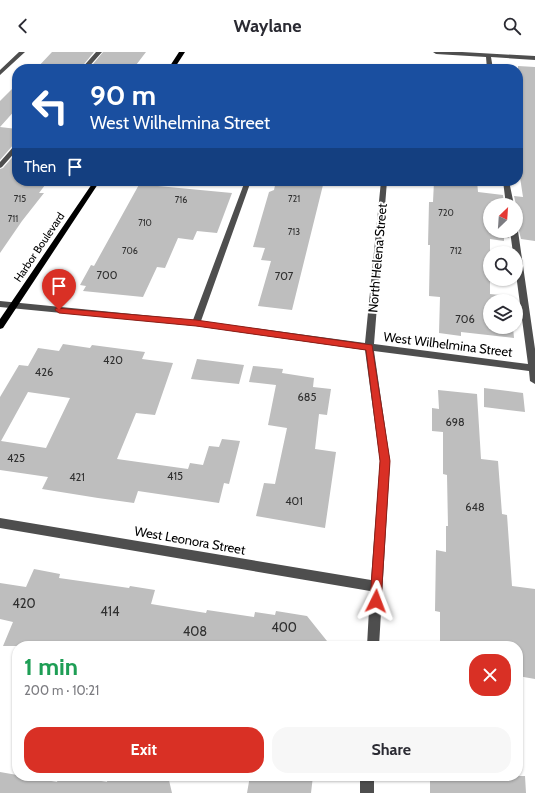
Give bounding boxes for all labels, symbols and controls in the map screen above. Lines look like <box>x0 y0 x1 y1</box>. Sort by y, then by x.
icon: back <box>12 15 34 37</box>
text: Waylane <box>234 15 301 37</box>
icon: search <box>501 15 523 37</box>
text: 90 m <box>90 78 156 112</box>
icon: left <box>24 80 76 132</box>
text: West Wilhelmina Street <box>90 112 270 134</box>
icon: arrive <box>64 156 86 178</box>
text: Then <box>24 158 56 176</box>
house number: 715 <box>14 193 26 204</box>
house number: 721 <box>288 193 300 204</box>
house number: 716 <box>175 194 187 205</box>
north arrow <box>483 198 523 238</box>
map controls <box>483 198 523 334</box>
street label: North Helena Street <box>364 202 390 313</box>
house number: 720 <box>438 207 454 218</box>
street label: Harbor Boulevard <box>11 209 67 285</box>
house number: 711 <box>8 213 18 224</box>
house number: 710 <box>138 217 152 228</box>
house number: 713 <box>288 226 300 237</box>
house number: 706 <box>122 245 138 256</box>
house number: 712 <box>450 245 462 256</box>
button: search <box>483 246 523 286</box>
house number: 700 <box>97 268 118 282</box>
pin <box>42 269 76 310</box>
house number: 707 <box>275 269 294 283</box>
icon: arrive <box>48 275 70 297</box>
button: layers <box>483 294 523 334</box>
house number: 706 <box>455 312 475 326</box>
street label: West Wilhelmina Street <box>383 328 514 360</box>
house number: 420 <box>103 353 123 367</box>
house number: 426 <box>35 365 53 379</box>
house number: 685 <box>298 390 316 404</box>
house number: 698 <box>445 415 465 429</box>
house number: 425 <box>7 451 25 465</box>
house number: 415 <box>167 469 183 483</box>
house number: 421 <box>69 470 85 484</box>
house number: 401 <box>285 494 303 508</box>
house number: 648 <box>465 500 485 514</box>
street label: West Leonora Street <box>133 522 247 558</box>
position arrow <box>355 580 397 622</box>
house number: 420 <box>12 595 36 611</box>
house number: 414 <box>100 603 120 619</box>
house number: 400 <box>271 619 297 635</box>
house number: 408 <box>183 623 207 639</box>
text: 1 min <box>24 652 78 681</box>
button: close <box>469 654 511 696</box>
text: 200 m · 10:21 <box>24 682 99 698</box>
button: Exit <box>24 727 264 773</box>
button: Share <box>272 727 511 773</box>

